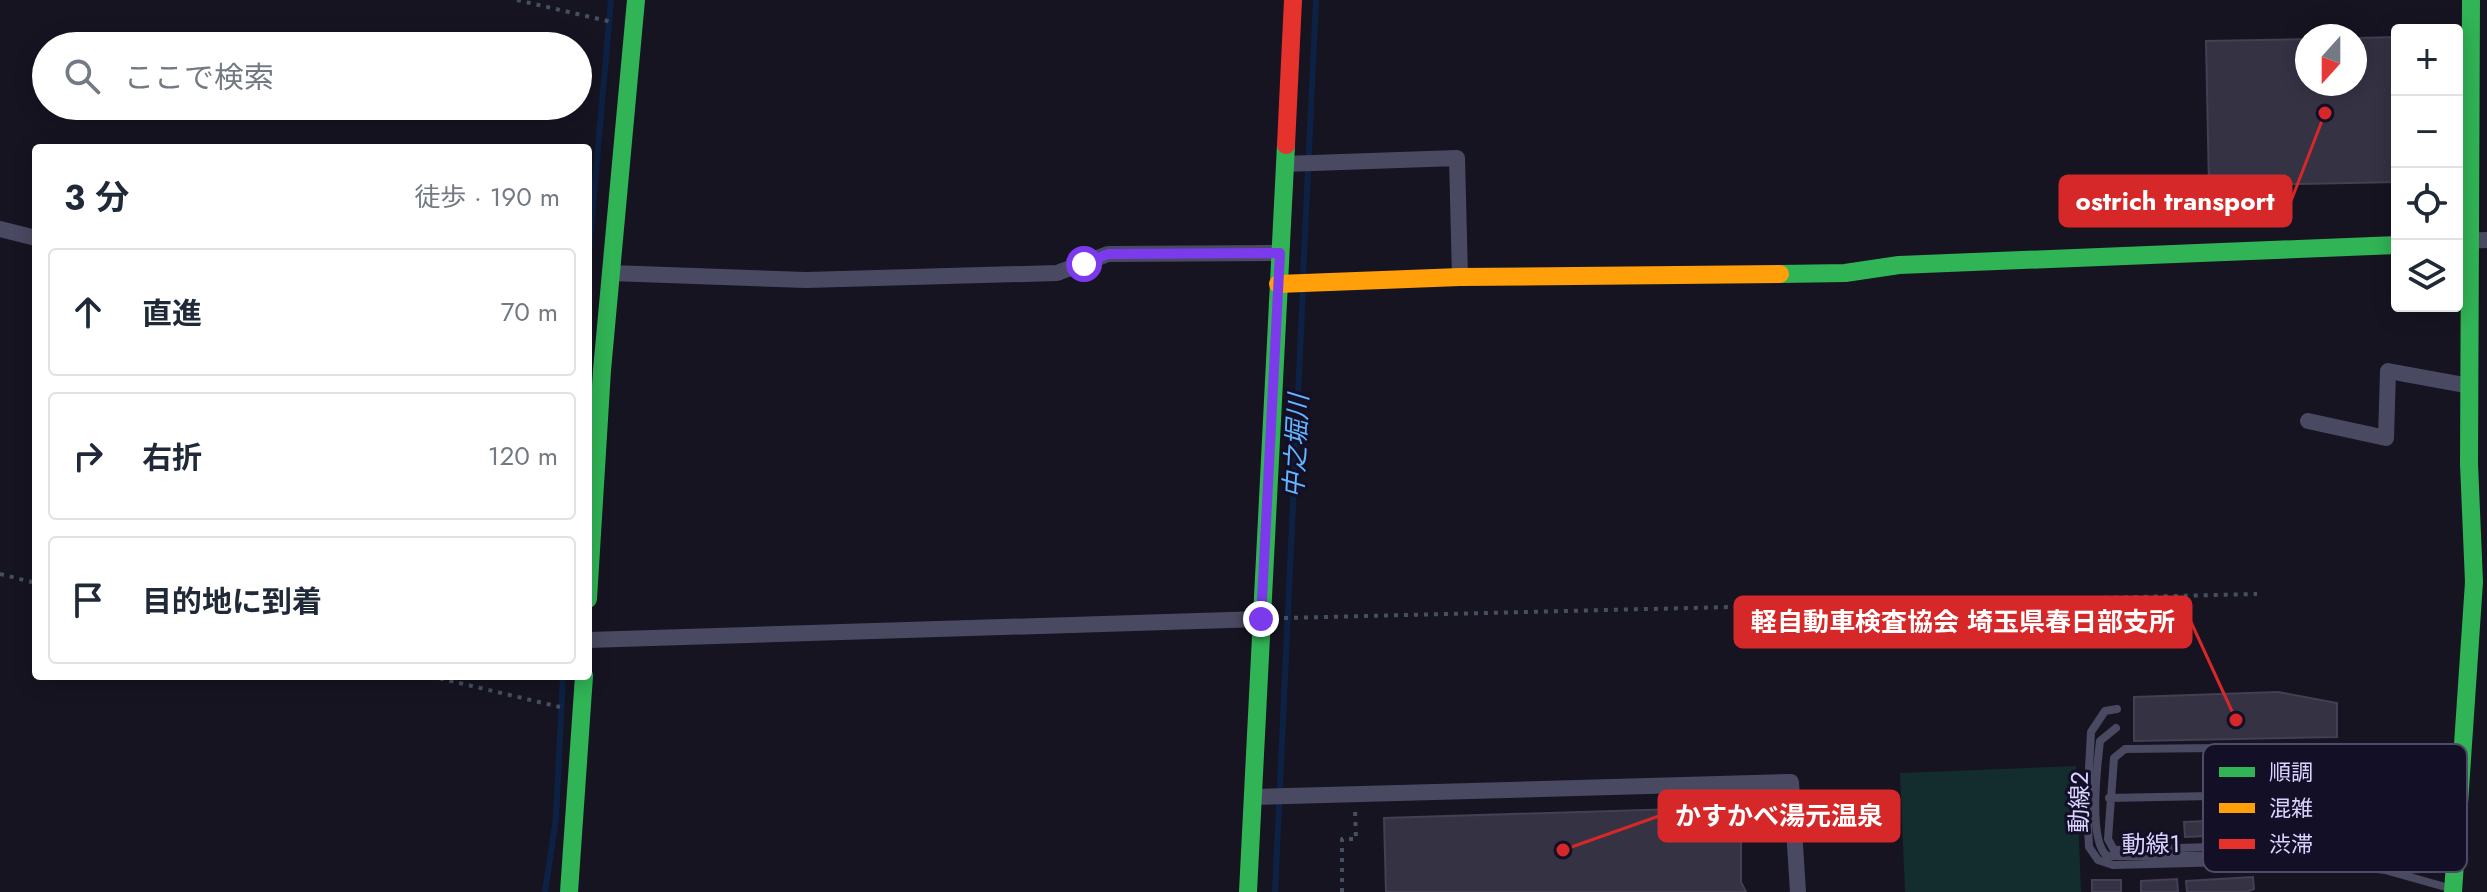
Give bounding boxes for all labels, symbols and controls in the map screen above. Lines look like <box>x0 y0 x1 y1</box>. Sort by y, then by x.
north arrow <box>2295 24 2367 96</box>
map controls <box>2391 24 2463 312</box>
button: + <box>2391 24 2463 96</box>
search box <box>32 32 592 120</box>
icon: search <box>60 54 104 98</box>
text: ここで検索 <box>124 56 274 99</box>
button: − <box>2391 96 2463 168</box>
button: locate <box>2391 168 2463 240</box>
text: 3 分 <box>64 173 129 222</box>
callout: ostrich transport <box>2060 176 2291 226</box>
text: 徒歩 · 190 m <box>414 178 560 216</box>
text: ostrich transport <box>2076 182 2275 220</box>
button: layers <box>2391 240 2463 312</box>
route start <box>1066 246 1102 282</box>
icon: ahead <box>66 290 110 334</box>
text: 直進 <box>142 292 202 335</box>
text: 70 m <box>501 293 558 331</box>
water label: 中之堀川 <box>1274 390 1318 499</box>
icon: right <box>66 434 110 478</box>
text: 右折 <box>142 436 202 479</box>
text: 120 m <box>488 437 558 475</box>
icon: arrive <box>66 578 110 622</box>
text: 目的地に到着 <box>142 580 322 623</box>
callout: 軽自動車検査協会 埼玉県春日部支所 <box>1735 597 2191 647</box>
route end <box>1243 601 1279 637</box>
text: 軽自動車検査協会 埼玉県春日部支所 <box>1751 603 2175 641</box>
legend <box>2203 744 2467 872</box>
text: 順調 <box>2269 756 2313 788</box>
street label: 動線2 <box>2061 771 2097 833</box>
callout: かすかべ湯元温泉 <box>1659 791 1899 841</box>
text: 混雑 <box>2269 792 2313 824</box>
text: かすかべ湯元温泉 <box>1675 797 1883 835</box>
street label: 動線1 <box>2121 826 2181 862</box>
text: 渋滞 <box>2269 828 2313 860</box>

